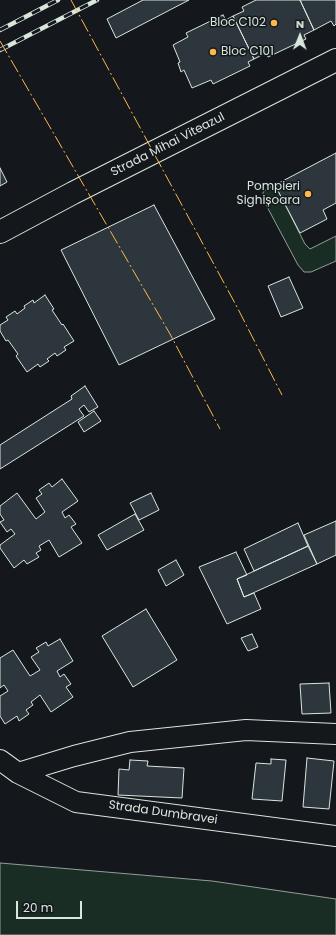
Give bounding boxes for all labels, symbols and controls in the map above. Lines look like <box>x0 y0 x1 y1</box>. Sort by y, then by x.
place label: Bloc C102 <box>210 16 266 30</box>
north arrow <box>280 16 320 56</box>
text: N <box>296 16 304 32</box>
marker: Bloc C102 <box>269 18 279 28</box>
place label: Bloc C101 <box>221 45 274 59</box>
marker: Bloc C101 <box>208 47 218 57</box>
street label: Strada Mihai Viteazul <box>109 110 227 180</box>
place label: Pompieri Sighișoara <box>237 180 300 208</box>
marker: Pompieri Sighișoara <box>303 189 313 199</box>
street label: Strada Dumbravei <box>108 798 218 828</box>
scale bar <box>18 893 84 919</box>
text: 20 m <box>23 899 53 916</box>

